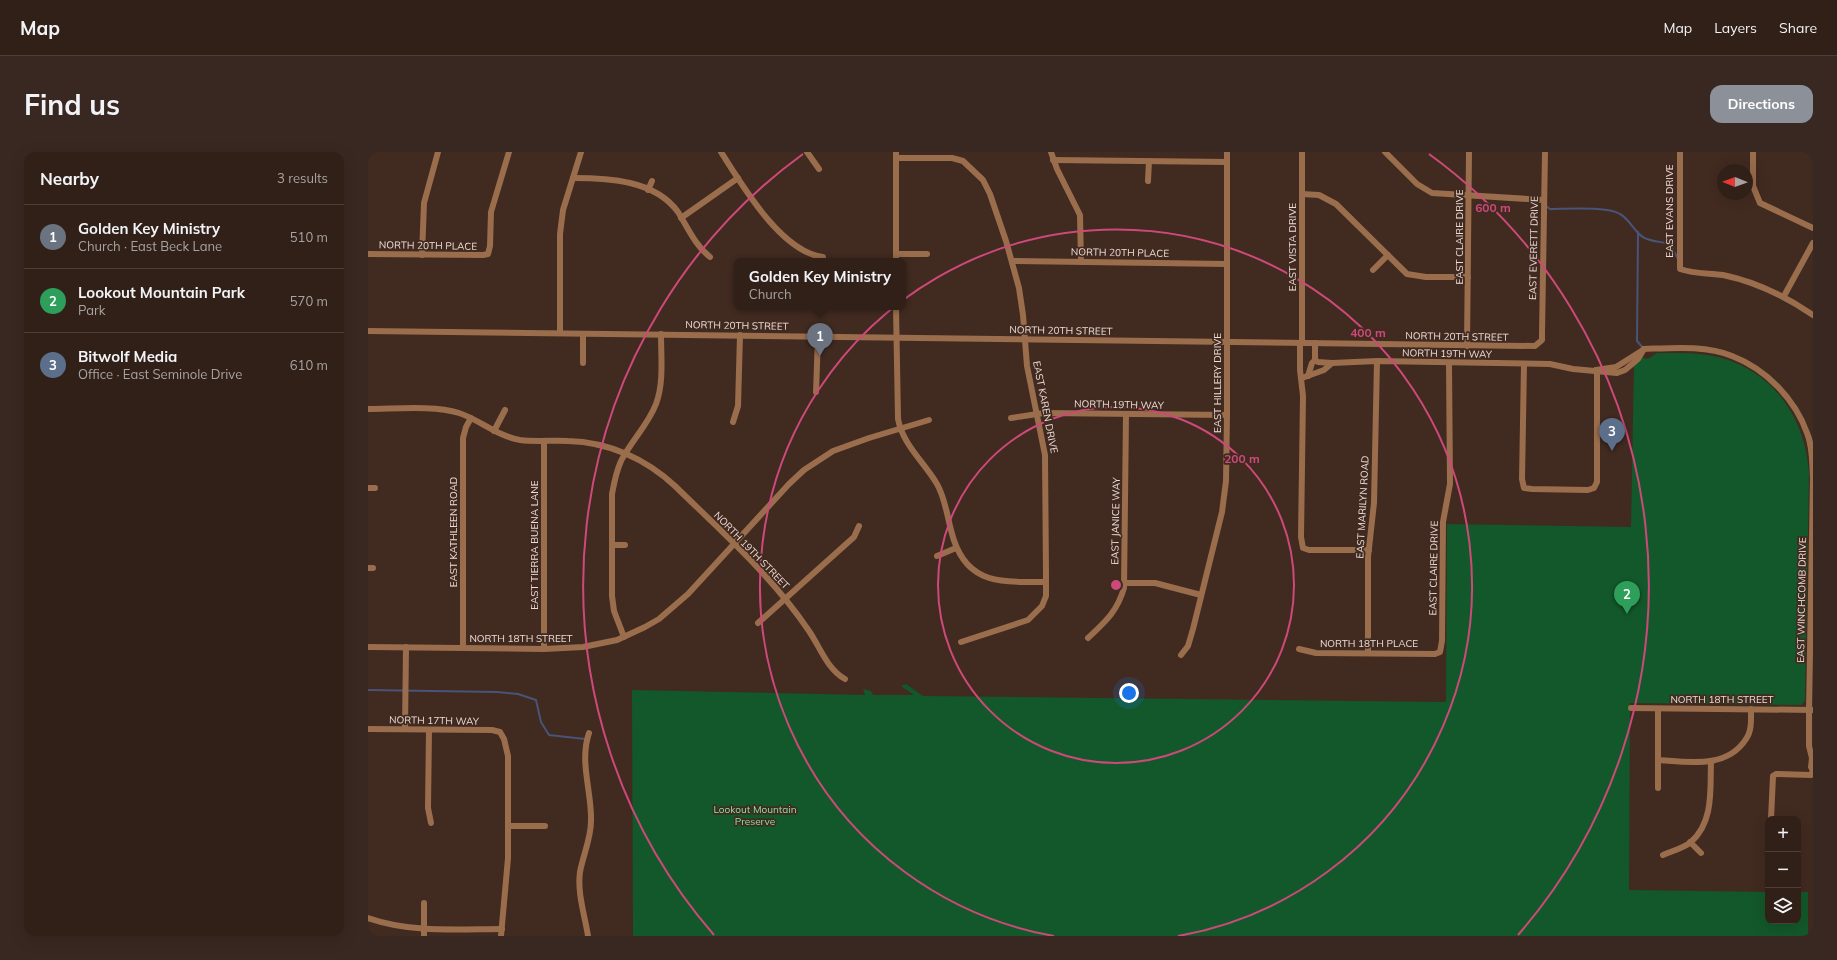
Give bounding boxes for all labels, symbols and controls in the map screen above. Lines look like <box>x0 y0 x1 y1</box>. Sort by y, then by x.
text: Map <box>20 16 60 40</box>
text: Map <box>1663 19 1692 37</box>
text: Layers <box>1714 19 1757 37</box>
text: Share <box>1779 19 1817 37</box>
button: Directions <box>1710 85 1813 123</box>
text: Find us <box>24 87 120 122</box>
street label: EAST EVANS DRIVE <box>1663 164 1676 258</box>
north arrow <box>1717 164 1753 200</box>
text: Nearby <box>40 168 99 189</box>
text: 3 results <box>277 170 328 186</box>
street label: EAST CLAIRE DRIVE <box>1453 189 1466 285</box>
street label: EAST EVERETT DRIVE <box>1526 196 1541 300</box>
text: 600 m <box>1475 200 1511 215</box>
street label: EAST VISTA DRIVE <box>1286 203 1299 291</box>
text: Golden Key Ministry <box>78 219 220 238</box>
text: 1 <box>49 229 57 245</box>
text: 510 m <box>290 229 328 245</box>
text: Church · East Beck Lane <box>78 238 222 254</box>
street label: NORTH 20TH PLACE <box>379 238 477 253</box>
street label: NORTH 20TH PLACE <box>1071 245 1169 260</box>
popup <box>734 258 906 310</box>
text: Golden Key Ministry <box>749 267 891 286</box>
text: Lookout Mountain Park <box>78 283 245 302</box>
text: Church <box>749 286 792 302</box>
text: 2 <box>49 293 57 309</box>
text: 570 m <box>290 293 328 309</box>
text: Park <box>78 302 105 318</box>
street label: NORTH 20TH STREET <box>685 318 789 333</box>
pin: 1 <box>807 323 833 356</box>
street label: NORTH 20TH STREET <box>1009 323 1113 338</box>
text: 400 m <box>1350 325 1386 340</box>
street label: NORTH 20TH STREET <box>1405 329 1509 344</box>
street label: EAST HILLERY DRIVE <box>1211 333 1224 433</box>
street label: NORTH 19TH WAY <box>1402 346 1493 361</box>
text: Bitwolf Media <box>78 347 177 366</box>
text: 3 <box>49 357 57 373</box>
text: 610 m <box>290 357 328 373</box>
street label: EAST KAREN DRIVE <box>1030 360 1061 455</box>
text: Office · East Seminole Drive <box>78 366 242 382</box>
street label: NORTH 19TH WAY <box>1074 397 1165 412</box>
pin: 3 <box>1599 418 1625 451</box>
text: 200 m <box>1224 451 1260 466</box>
street label: EAST MARILYN ROAD <box>1353 455 1372 559</box>
street label: EAST JANICE WAY <box>1108 476 1123 565</box>
street label: EAST KATHLEEN ROAD <box>447 477 460 587</box>
street label: EAST TIERRA BUENA LANE <box>528 480 541 610</box>
street label: NORTH 19TH STREET <box>711 509 792 592</box>
street label: EAST CLAIRE DRIVE <box>1426 520 1441 616</box>
street label: EAST WINCHCOMB DRIVE <box>1794 537 1809 663</box>
centre of rings <box>1109 578 1123 592</box>
pin: 2 <box>1614 581 1640 614</box>
street label: NORTH 18TH STREET <box>469 632 573 645</box>
street label: NORTH 18TH PLACE <box>1320 637 1418 650</box>
your location <box>1119 683 1139 703</box>
street label: NORTH 18TH STREET <box>1670 693 1774 706</box>
street label: NORTH 17TH WAY <box>389 713 480 728</box>
park label: Lookout Mountain Preserve <box>713 803 797 828</box>
map controls <box>1765 816 1801 924</box>
button: + <box>1765 816 1801 852</box>
button: − <box>1765 852 1801 888</box>
button: layers <box>1765 888 1801 924</box>

